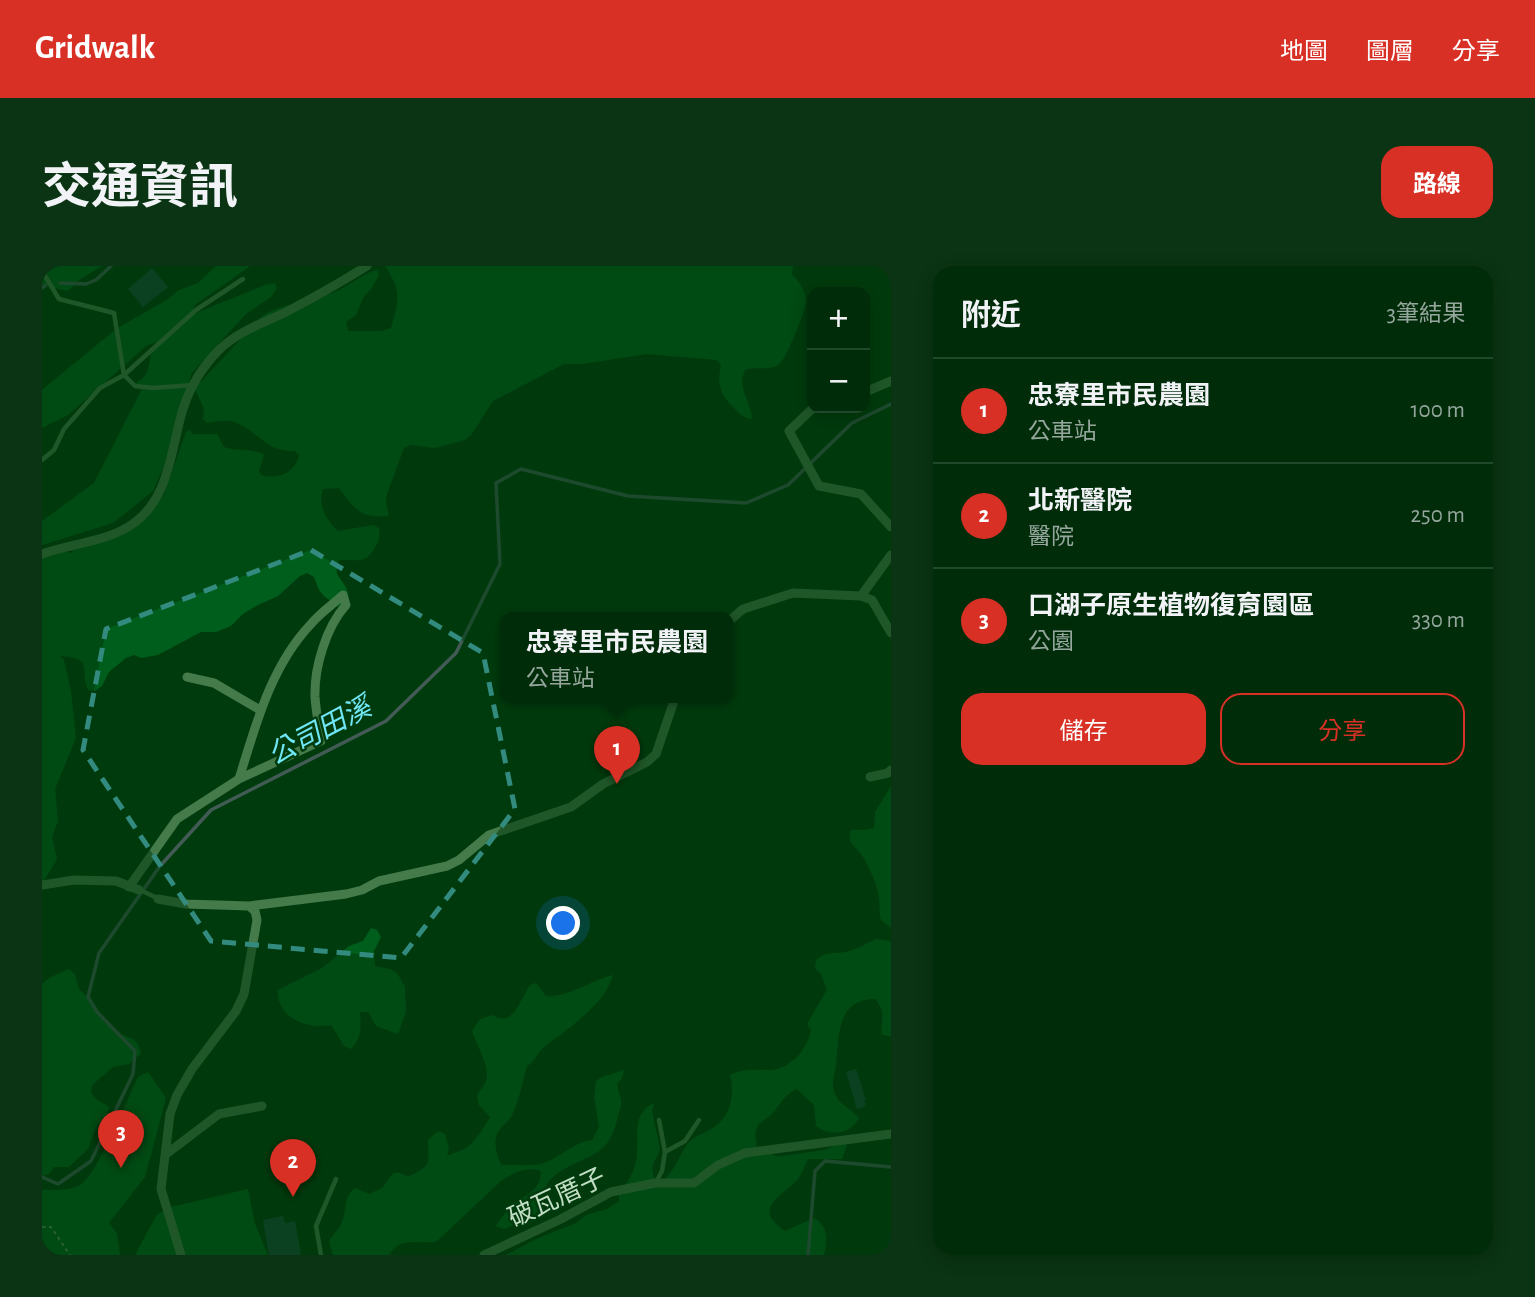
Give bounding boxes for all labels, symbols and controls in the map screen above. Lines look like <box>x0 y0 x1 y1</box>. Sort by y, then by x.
text: Gridwalk <box>35 32 155 65</box>
text: 地圖 <box>1280 40 1328 64</box>
text: 圖層 <box>1366 40 1414 64</box>
text: 分享 <box>1452 40 1500 64</box>
button: 路線 <box>1381 146 1493 218</box>
text: 交通資訊 <box>42 164 238 213</box>
map controls <box>807 287 870 413</box>
button: + <box>807 287 870 350</box>
text: 附近 <box>961 301 1021 331</box>
text: 3筆結果 <box>1387 303 1465 326</box>
button: − <box>807 350 870 413</box>
text: 忠寮里市民農園 <box>1028 383 1210 409</box>
text: 1 <box>980 399 988 422</box>
text: 100 m <box>1411 399 1465 422</box>
text: 公車站 <box>1028 421 1097 444</box>
text: 北新醫院 <box>1028 488 1132 514</box>
text: 2 <box>979 504 989 527</box>
text: 250 m <box>1411 504 1465 527</box>
text: 醫院 <box>1028 526 1074 549</box>
text: 口湖子原生植物復育園區 <box>1028 593 1314 619</box>
text: 3 <box>979 609 989 632</box>
text: 330 m <box>1412 609 1465 632</box>
popup <box>500 612 734 703</box>
text: 忠寮里市民農園 <box>526 630 708 656</box>
text: 公園 <box>1028 631 1074 654</box>
text: 公車站 <box>526 668 595 691</box>
water label: 公司田溪 <box>263 690 380 771</box>
button: 儲存 <box>961 693 1206 765</box>
button: 分享 <box>1220 693 1465 765</box>
pin: 1 <box>594 726 640 784</box>
your location <box>546 906 580 940</box>
pin: 3 <box>98 1110 144 1168</box>
pin: 2 <box>270 1139 316 1197</box>
street label: 破瓦厝子 <box>504 1163 610 1232</box>

